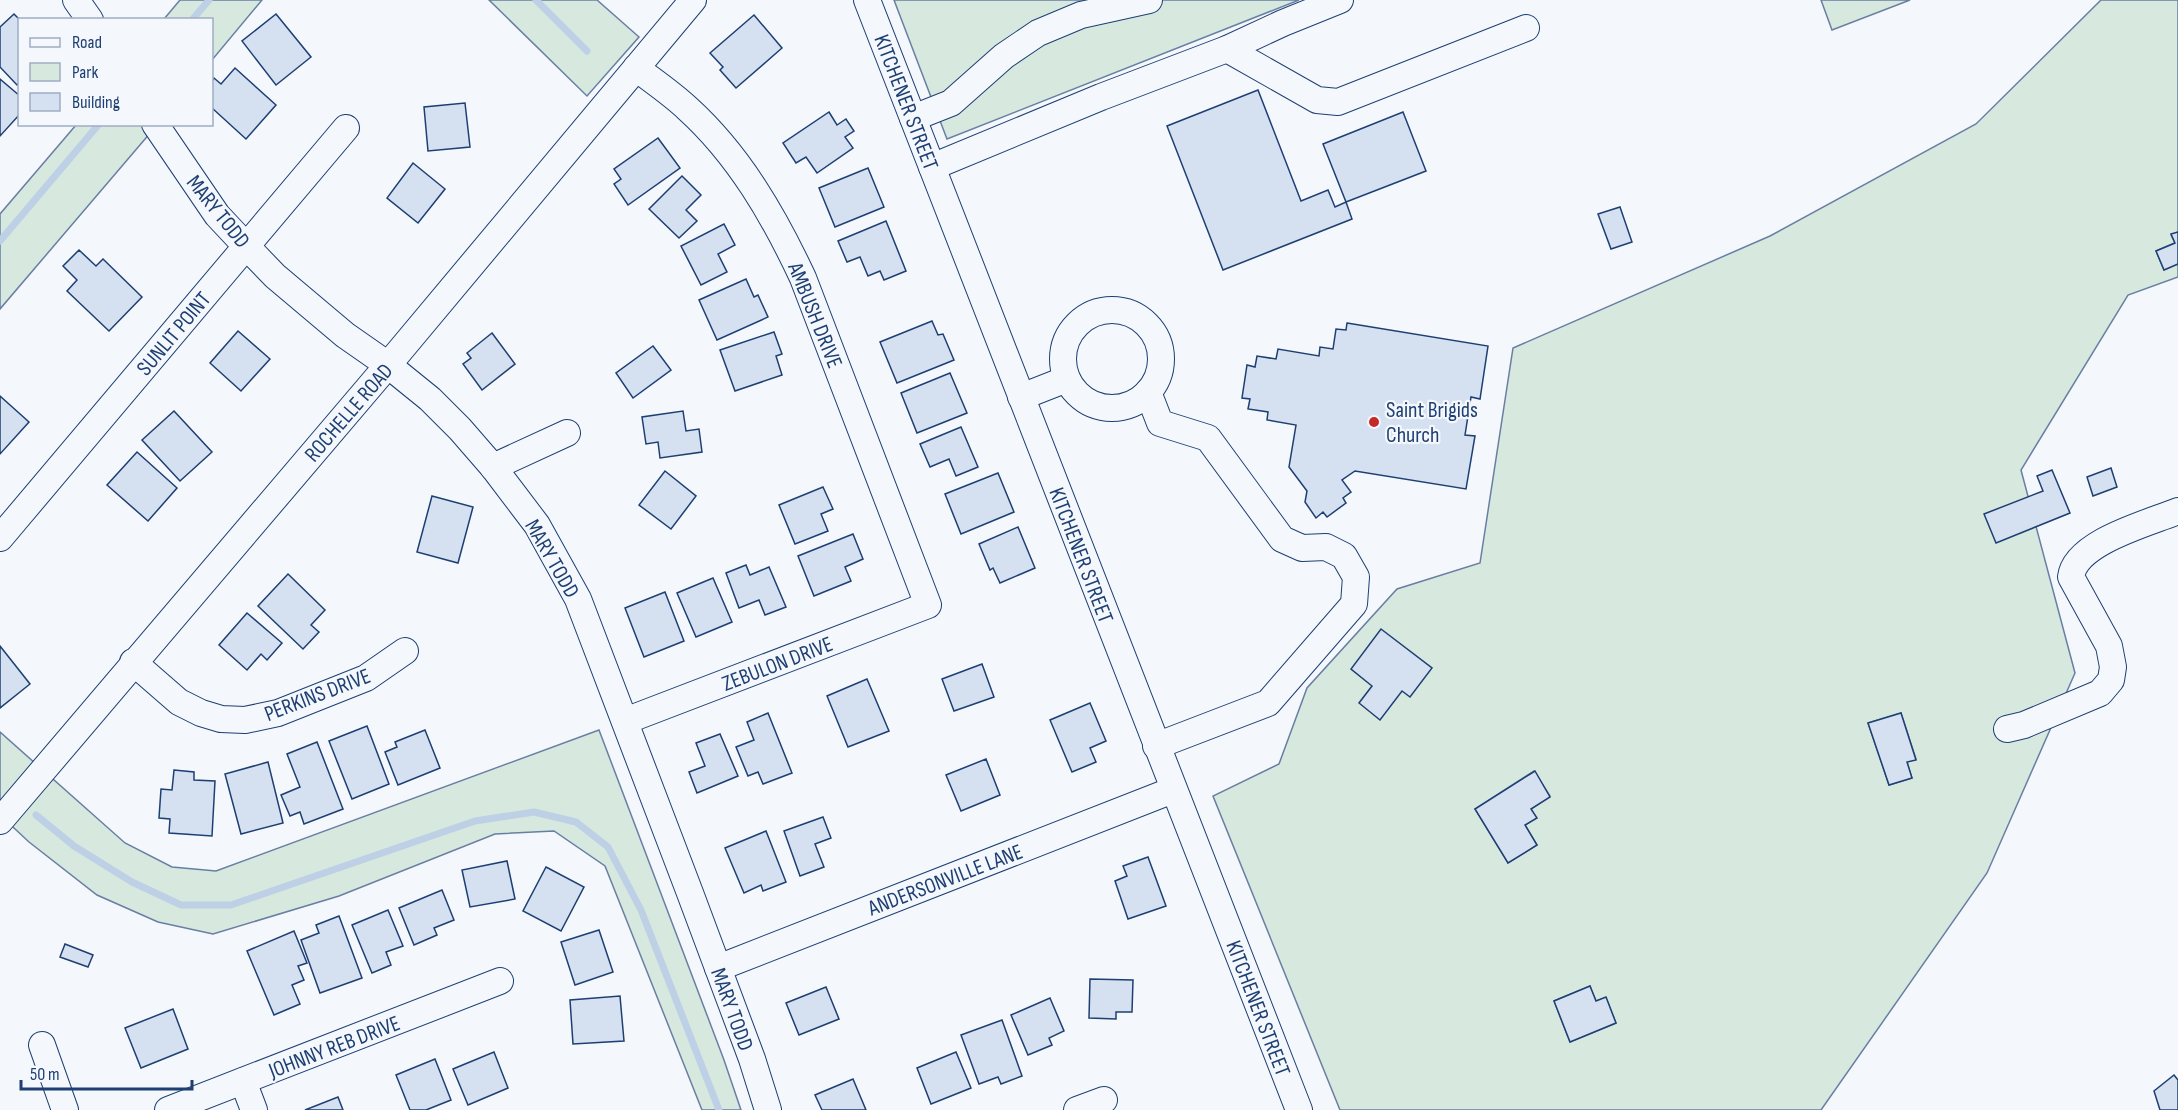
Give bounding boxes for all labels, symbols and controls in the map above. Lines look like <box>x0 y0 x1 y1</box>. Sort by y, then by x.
legend <box>18 18 213 126</box>
street label: KITCHENER STREET <box>867 31 944 174</box>
text: Road <box>72 32 102 53</box>
text: Park <box>72 62 98 83</box>
text: Building <box>72 92 120 113</box>
street label: MARY TODD <box>180 170 255 254</box>
street label: AMBUSH DRIVE <box>781 258 848 372</box>
street label: SUNLIT POINT <box>131 286 217 381</box>
street label: ROCHELLE ROAD <box>299 358 399 468</box>
place label: Saint Brigids Church <box>1386 397 1478 449</box>
marker: Saint Brigids Church <box>1367 415 1381 429</box>
street label: KITCHENER STREET <box>1042 484 1119 627</box>
street label: MARY TODD <box>518 515 585 603</box>
street label: ZEBULON DRIVE <box>718 631 837 698</box>
street label: PERKINS DRIVE <box>261 663 374 728</box>
street label: ANDERSONVILLE LANE <box>863 839 1027 923</box>
street label: KITCHENER STREET <box>1219 937 1296 1080</box>
street label: MARY TODD <box>704 964 759 1055</box>
street label: JOHNNY REB DRIVE <box>264 1010 404 1085</box>
scale bar <box>21 1053 192 1091</box>
text: 50 m <box>30 1064 60 1085</box>

